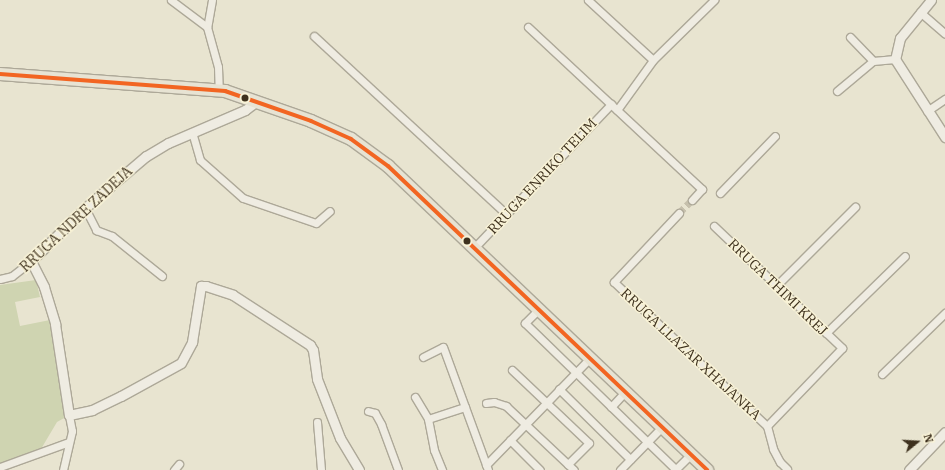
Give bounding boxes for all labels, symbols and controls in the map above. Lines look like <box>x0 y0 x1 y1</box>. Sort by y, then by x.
unlabelled marker <box>240 93 250 103</box>
street label: RRUGA ENRIKO TELIM <box>484 115 600 237</box>
street label: RRUGA NDRE ZADEJA <box>16 163 136 275</box>
street label: RRUGA THIMI KREJ <box>725 235 831 339</box>
unlabelled marker <box>462 236 472 246</box>
street label: RRUGA LLAZAR XHAJANKA <box>617 285 765 423</box>
north arrow <box>897 422 937 462</box>
text: N <box>920 432 936 445</box>

